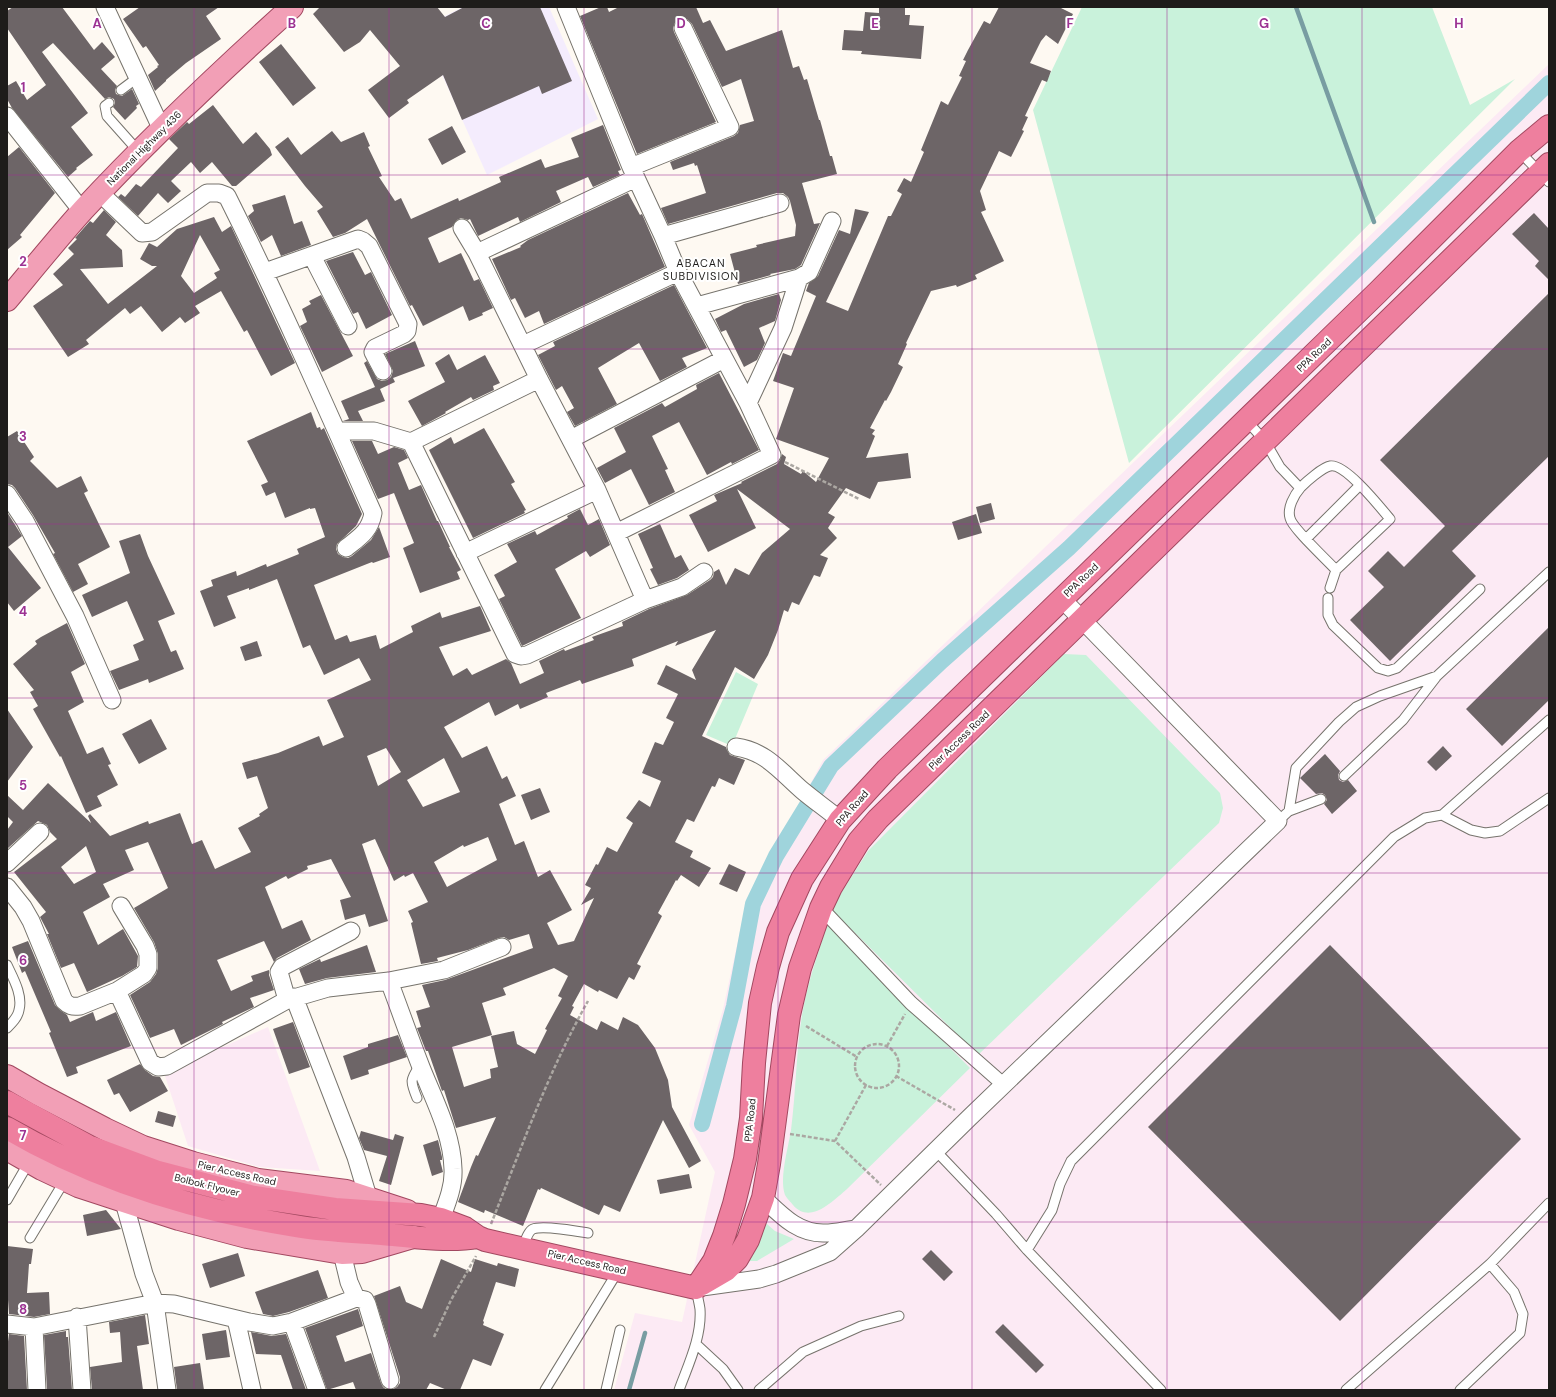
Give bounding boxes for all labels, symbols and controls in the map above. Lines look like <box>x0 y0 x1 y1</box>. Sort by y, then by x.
text: A <box>92 15 102 32</box>
text: B <box>288 15 296 32</box>
text: C <box>481 15 491 32</box>
text: D <box>676 15 686 32</box>
text: E <box>871 15 879 32</box>
text: F <box>1066 15 1074 32</box>
text: G <box>1259 15 1269 32</box>
text: H <box>1454 15 1464 32</box>
text: 1 <box>21 79 25 96</box>
street label: National Highway 436 <box>104 108 184 188</box>
text: 2 <box>19 253 27 270</box>
district label: ABACAN SUBDIVISION <box>663 256 739 283</box>
street label: PPA Road <box>1294 335 1334 375</box>
text: 3 <box>19 428 27 445</box>
street label: PPA Road <box>1061 560 1101 600</box>
text: 4 <box>19 603 27 620</box>
street label: Pier Access Road <box>926 708 992 772</box>
text: 5 <box>19 777 27 794</box>
street label: PPA Road <box>833 787 871 829</box>
text: 6 <box>19 952 27 969</box>
street label: PPA Road <box>741 1098 759 1142</box>
text: 7 <box>20 1127 27 1144</box>
street label: Pier Access Road <box>197 1158 277 1188</box>
street label: Bolbok Flyover <box>173 1171 241 1199</box>
street label: Pier Access Road <box>547 1247 627 1277</box>
text: 8 <box>19 1301 27 1318</box>

